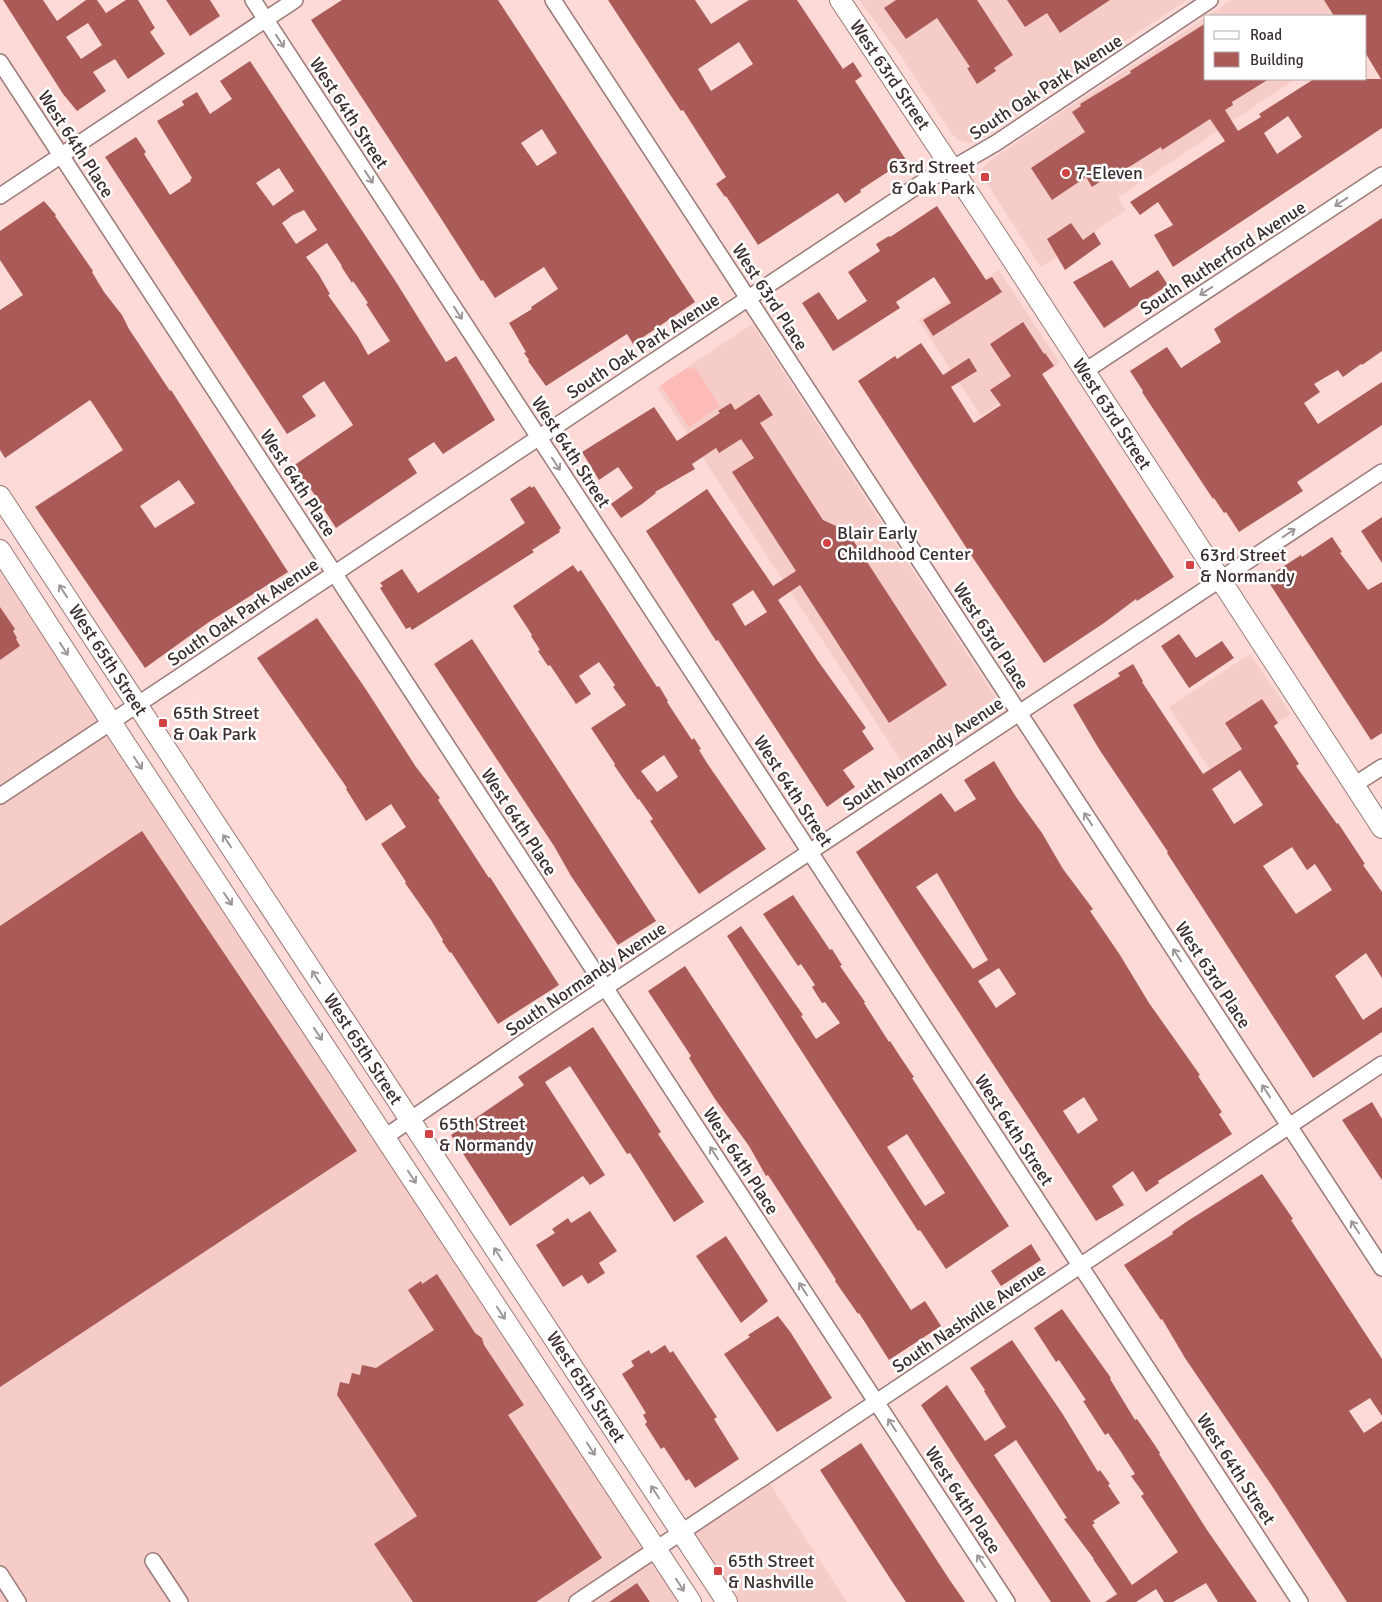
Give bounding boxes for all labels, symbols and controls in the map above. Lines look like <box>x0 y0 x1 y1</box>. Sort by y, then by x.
legend <box>1204 15 1367 80</box>
street label: West 63rd Street <box>845 16 935 134</box>
text: Road <box>1250 26 1282 44</box>
street label: South Oak Park Avenue <box>965 29 1127 145</box>
one-way arrow <box>275 34 285 48</box>
text: Building <box>1250 51 1304 69</box>
street label: West 64th Street <box>305 53 393 173</box>
street label: West 64th Place <box>33 86 119 202</box>
place label: 63rd Street & Oak Park <box>889 156 975 199</box>
place label: 7-Eleven <box>1076 162 1143 184</box>
marker: 7-Eleven <box>1060 167 1072 179</box>
one-way arrow <box>364 170 374 184</box>
marker: 63rd Street & Oak Park <box>979 171 991 183</box>
street label: South Rutherford Avenue <box>1136 196 1310 320</box>
one-way arrow <box>1335 197 1349 207</box>
street label: West 63rd Place <box>727 239 813 355</box>
one-way arrow <box>1199 287 1213 297</box>
street label: South Oak Park Avenue <box>562 288 724 404</box>
one-way arrow <box>453 306 463 320</box>
street label: West 63rd Street <box>1068 354 1156 474</box>
street label: West 64th Street <box>527 392 615 512</box>
street label: West 64th Place <box>255 425 341 541</box>
one-way arrow <box>552 456 562 470</box>
place label: Blair Early Childhood Center <box>837 522 971 565</box>
one-way arrow <box>1282 528 1296 538</box>
marker: Blair Early Childhood Center <box>821 537 833 549</box>
place label: 63rd Street & Normandy <box>1200 544 1295 587</box>
street label: South Oak Park Avenue <box>163 553 323 671</box>
marker: 63rd Street & Normandy <box>1184 559 1196 571</box>
street label: West 63rd Place <box>948 578 1034 694</box>
one-way arrow <box>58 584 68 598</box>
street label: West 65th Street <box>64 600 152 720</box>
one-way arrow <box>59 642 69 656</box>
street label: South Normandy Avenue <box>839 692 1007 816</box>
place label: 65th Street & Oak Park <box>173 702 259 745</box>
marker: 65th Street & Oak Park <box>157 717 169 729</box>
street label: West 64th Street <box>749 731 837 851</box>
one-way arrow <box>133 756 143 770</box>
street label: West 64th Place <box>476 764 562 880</box>
one-way arrow <box>1083 813 1093 827</box>
one-way arrow <box>221 834 231 848</box>
one-way arrow <box>223 891 233 905</box>
street label: South Normandy Avenue <box>502 917 670 1041</box>
street label: West 63rd Place <box>1170 917 1256 1033</box>
one-way arrow <box>1172 949 1182 963</box>
one-way arrow <box>311 970 321 984</box>
street label: West 65th Street <box>319 989 407 1109</box>
one-way arrow <box>312 1027 323 1041</box>
street label: West 64th Street <box>970 1070 1058 1190</box>
one-way arrow <box>1261 1085 1271 1099</box>
street label: West 64th Place <box>698 1103 784 1219</box>
place label: 65th Street & Normandy <box>439 1113 534 1156</box>
marker: 65th Street & Normandy <box>423 1128 435 1140</box>
one-way arrow <box>709 1147 719 1161</box>
one-way arrow <box>407 1170 417 1184</box>
one-way arrow <box>1350 1221 1360 1235</box>
one-way arrow <box>493 1247 503 1261</box>
street label: South Nashville Avenue <box>888 1258 1050 1378</box>
one-way arrow <box>798 1283 808 1297</box>
one-way arrow <box>496 1306 507 1320</box>
street label: West 65th Street <box>542 1327 630 1447</box>
street label: West 64th Street <box>1192 1409 1280 1529</box>
one-way arrow <box>886 1419 896 1433</box>
one-way arrow <box>586 1441 596 1455</box>
street label: West 64th Place <box>920 1442 1006 1558</box>
one-way arrow <box>649 1485 660 1499</box>
place label: 65th Street & Nashville <box>728 1550 814 1593</box>
one-way arrow <box>975 1555 985 1569</box>
marker: 65th Street & Nashville <box>712 1565 724 1577</box>
one-way arrow <box>675 1577 685 1591</box>

